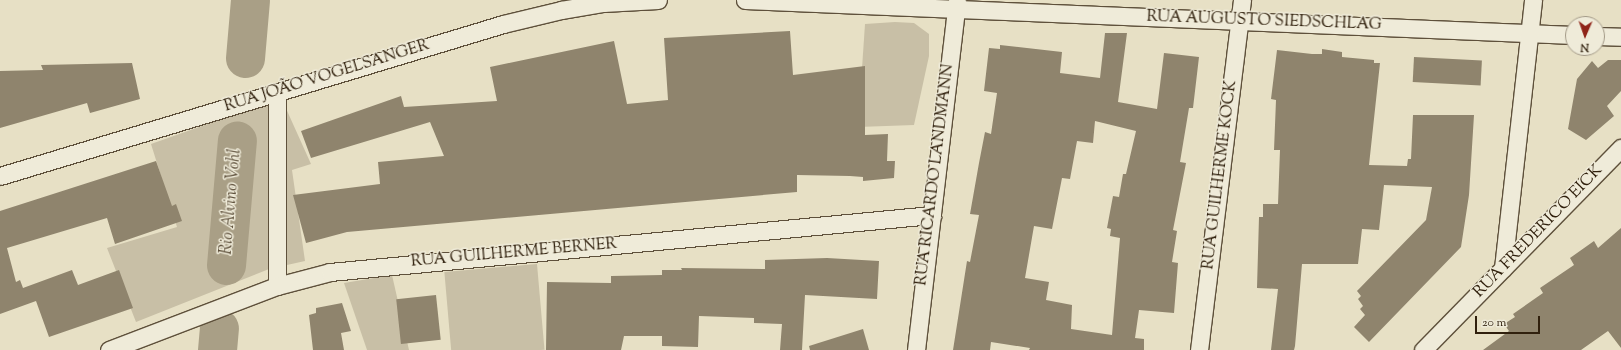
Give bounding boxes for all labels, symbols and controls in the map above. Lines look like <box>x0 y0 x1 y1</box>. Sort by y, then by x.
street label: RUA AUGUSTO SIEDSCHLAG <box>1146 8 1382 36</box>
north arrow <box>1565 16 1605 56</box>
street label: RUA JOÃO VOGELSANGER <box>222 37 432 117</box>
text: N <box>1580 39 1589 55</box>
street label: RUA RICARDO LANDMANN <box>913 63 959 287</box>
street label: RUA GUILHERME KOCK <box>1200 79 1242 271</box>
water label: Rio Alvino Vohl <box>217 148 247 256</box>
street label: RUA FREDERICO EICK <box>1470 161 1608 303</box>
street label: RUA GUILHERME BERNER <box>410 235 618 273</box>
scale bar <box>1477 308 1542 334</box>
text: 20 m <box>1482 314 1506 332</box>

